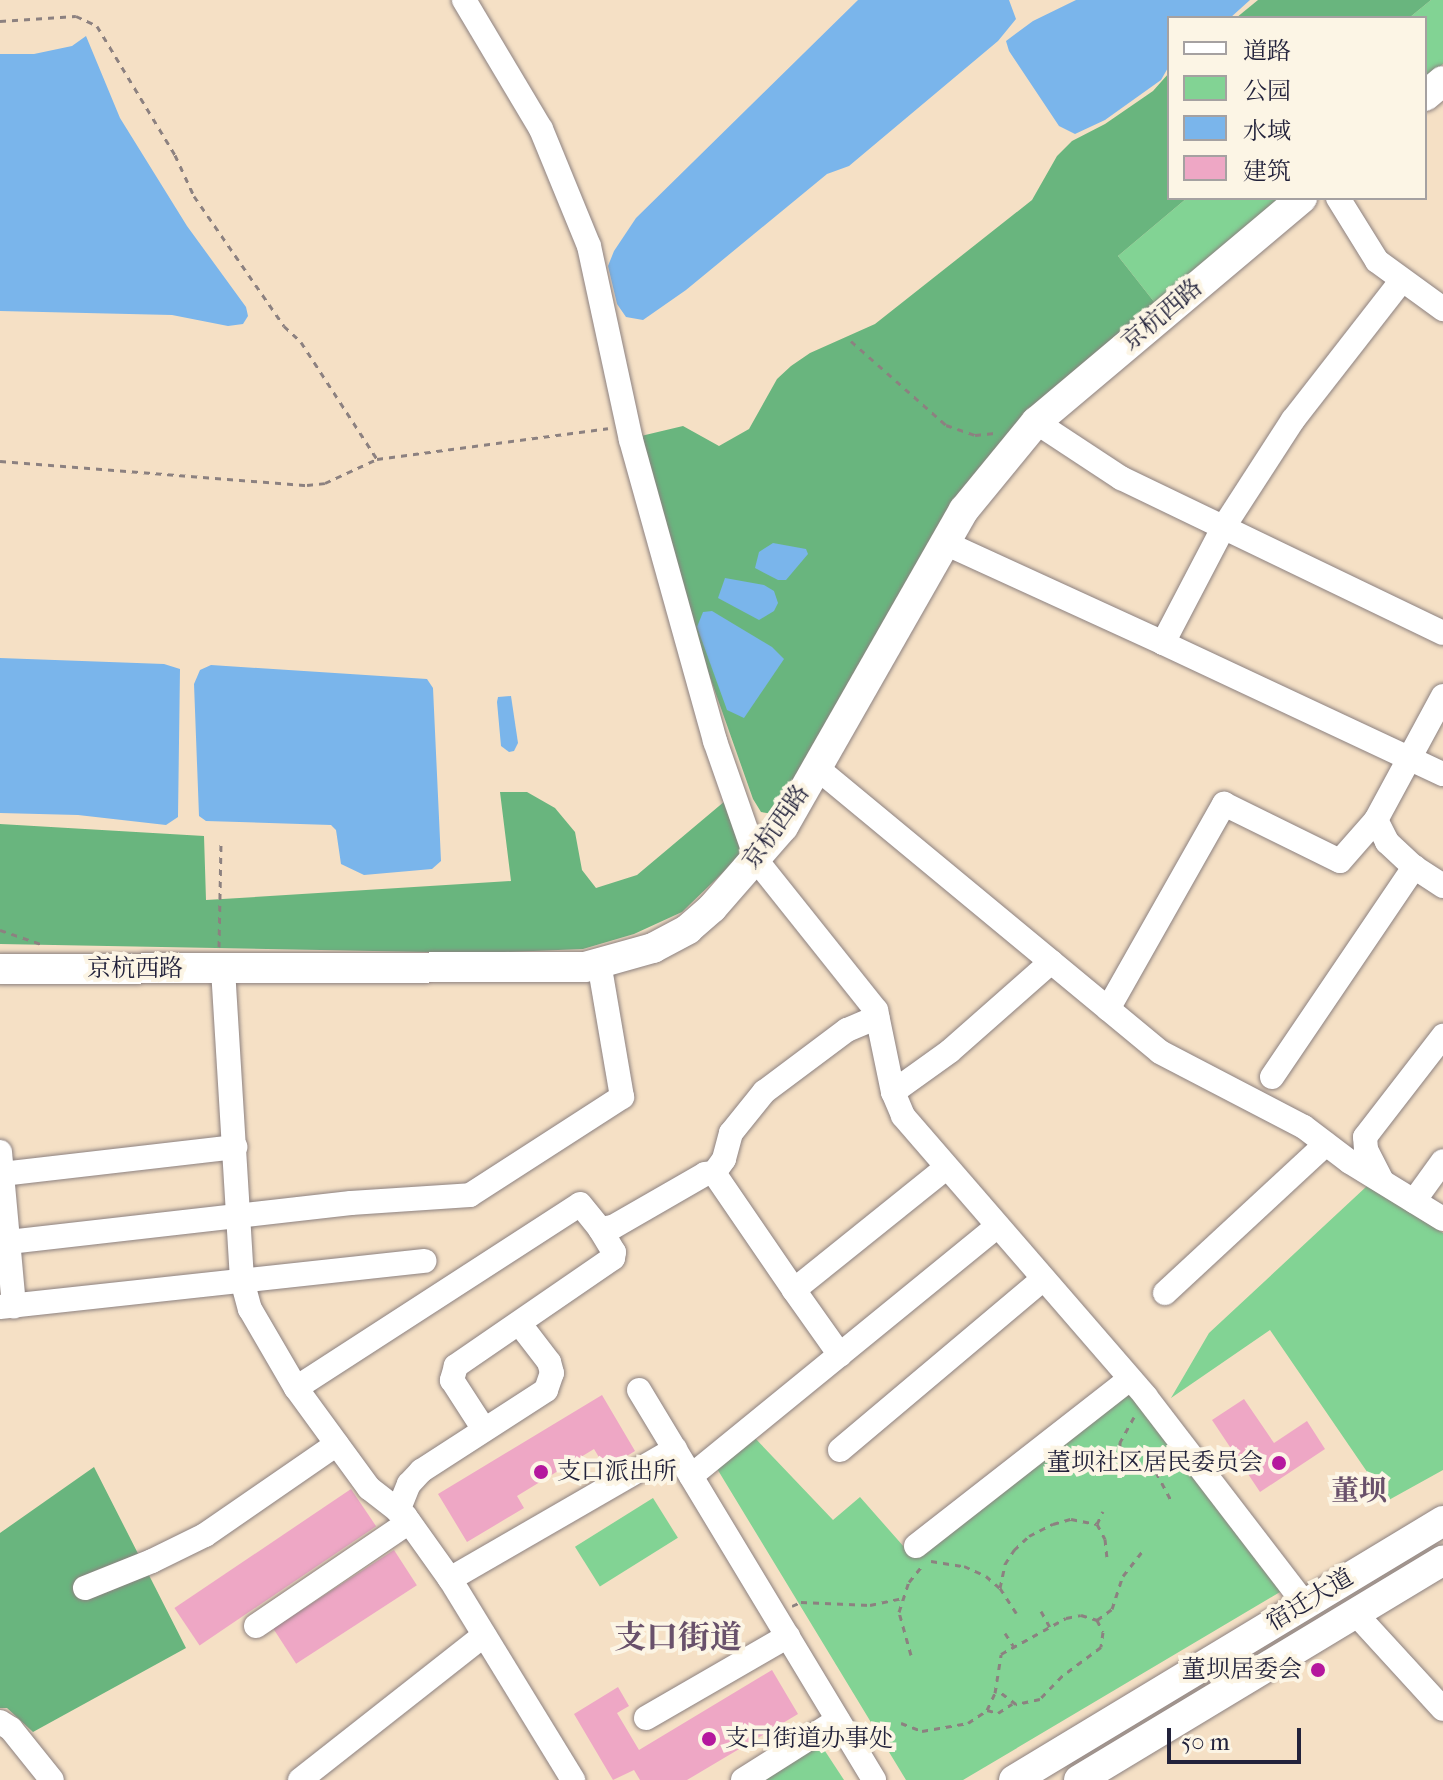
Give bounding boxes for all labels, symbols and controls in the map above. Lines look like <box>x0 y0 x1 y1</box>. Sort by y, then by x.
legend <box>1167 16 1427 200</box>
text: 道路 <box>1243 37 1291 65</box>
text: 公园 <box>1243 77 1291 105</box>
text: 水域 <box>1243 117 1291 145</box>
text: 建筑 <box>1243 157 1291 185</box>
street label: 京杭西路 <box>1116 273 1208 357</box>
street label: 京杭西路 <box>737 779 815 875</box>
street label: 京杭西路 <box>87 955 183 983</box>
place label: 董坝社区居民委员会 <box>1047 1449 1263 1477</box>
marker: 董坝社区居民委员会 <box>1270 1454 1288 1472</box>
place label: 支口派出所 <box>557 1458 677 1486</box>
marker: 支口派出所 <box>532 1463 550 1481</box>
district label: 董坝 <box>1331 1474 1387 1508</box>
street label: 宿迁大道 <box>1261 1563 1359 1637</box>
district label: 支口街道 <box>614 1619 742 1657</box>
place label: 董坝居委会 <box>1182 1656 1302 1684</box>
marker: 董坝居委会 <box>1309 1661 1327 1679</box>
scale bar <box>1171 1712 1305 1762</box>
place label: 支口街道办事处 <box>725 1725 893 1753</box>
text: 50 m <box>1181 1728 1230 1756</box>
marker: 支口街道办事处 <box>700 1730 718 1748</box>

